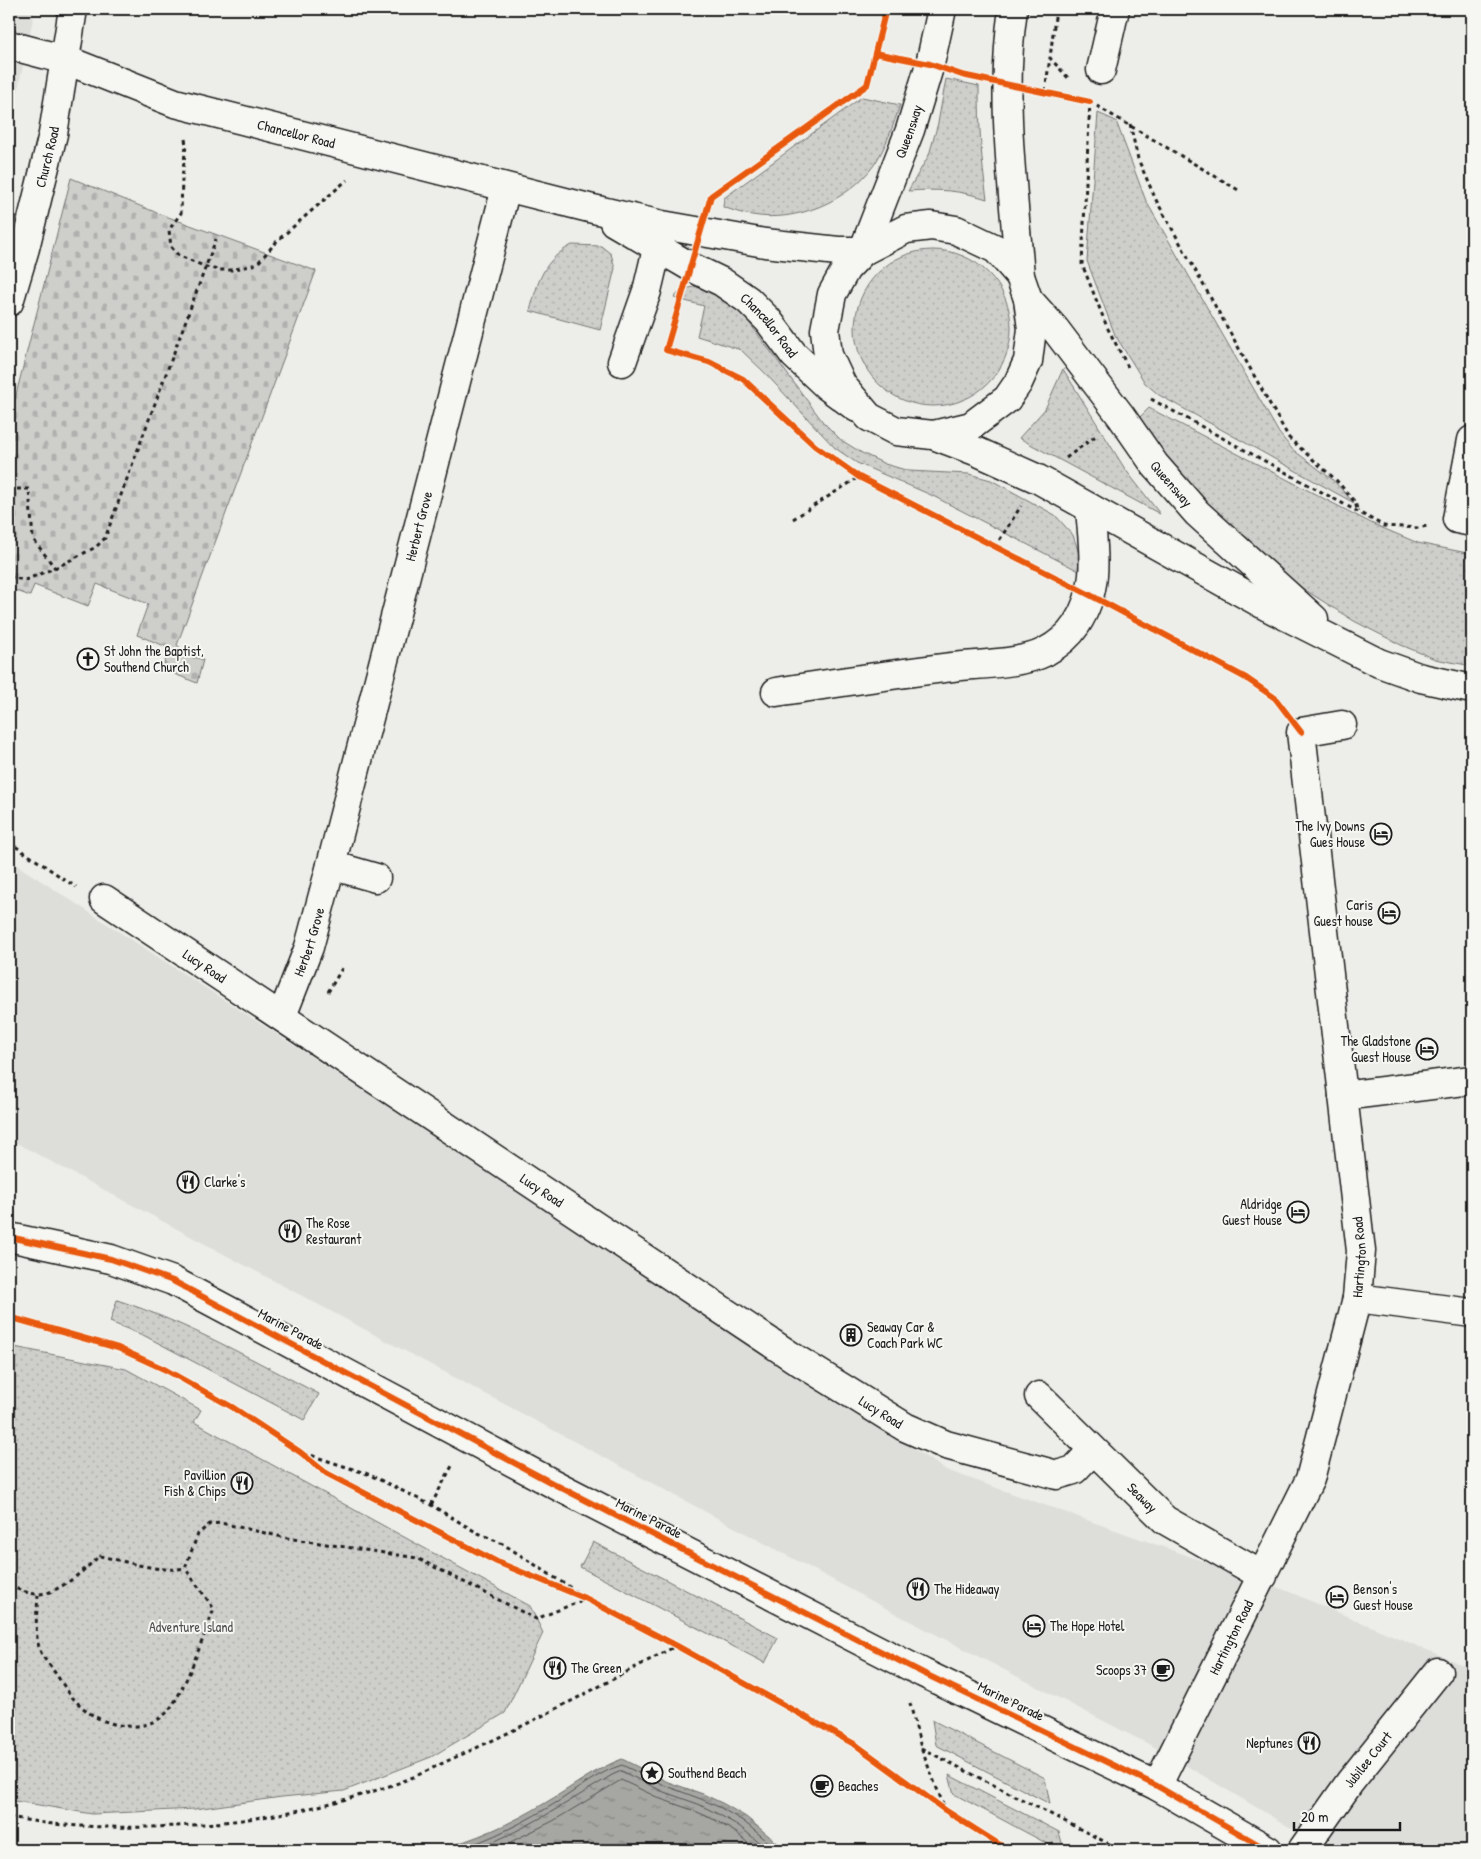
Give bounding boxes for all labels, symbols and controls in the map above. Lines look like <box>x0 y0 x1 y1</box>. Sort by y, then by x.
street label: Queensway <box>890 102 927 161</box>
street label: Chancellor Road <box>255 114 338 152</box>
street label: Church Road <box>30 125 63 189</box>
street label: Chancellor Road <box>737 288 803 361</box>
street label: Queensway <box>1146 456 1197 511</box>
street label: Herbert Grove <box>400 489 436 563</box>
place label: St John the Baptist, Southend Church <box>104 641 204 676</box>
church icon: St John the Baptist, Southend Church <box>76 647 100 671</box>
place label: The Ivy Downs Gues House <box>1295 816 1365 851</box>
hotel icon: The Ivy Downs Gues House <box>1369 822 1393 846</box>
place label: Caris Guest house <box>1314 895 1373 930</box>
hotel icon: Caris Guest house <box>1377 901 1401 925</box>
street label: Herbert Grove <box>288 905 328 979</box>
street label: Lucy Road <box>180 944 231 987</box>
place label: The Gladstone Guest House <box>1341 1031 1411 1066</box>
hotel icon: The Gladstone Guest House <box>1415 1037 1439 1061</box>
street label: Lucy Road <box>517 1169 568 1212</box>
restaurant icon: Clarke's <box>176 1170 200 1194</box>
place label: Clarke's <box>204 1172 245 1191</box>
place label: Aldridge Guest House <box>1222 1194 1282 1229</box>
hotel icon: Aldridge Guest House <box>1286 1200 1310 1224</box>
place label: The Rose Restaurant <box>306 1213 361 1248</box>
street label: Hartington Road <box>1347 1215 1370 1298</box>
restaurant icon: The Rose Restaurant <box>278 1219 302 1243</box>
street label: Marine Parade <box>255 1303 328 1354</box>
place label: Seaway Car & Coach Park WC <box>867 1317 944 1352</box>
building icon: Seaway Car & Coach Park WC <box>839 1323 863 1347</box>
street label: Lucy Road <box>856 1391 907 1433</box>
place label: Pavillion Fish & Chips <box>163 1465 226 1501</box>
restaurant icon: Pavillion Fish & Chips <box>230 1471 254 1495</box>
street label: Seaway <box>1123 1478 1162 1517</box>
street label: Marine Parade <box>613 1493 686 1542</box>
restaurant icon: The Hideaway <box>906 1577 930 1601</box>
place label: The Hideaway <box>934 1579 999 1599</box>
place label: Benson's Guest House <box>1353 1579 1414 1614</box>
hotel icon: Benson's Guest House <box>1325 1585 1349 1609</box>
street label: Hartington Road <box>1204 1596 1257 1678</box>
hotel icon: The Hope Hotel <box>1022 1614 1046 1638</box>
place label: The Hope Hotel <box>1050 1616 1125 1636</box>
park label: Adventure Island <box>149 1617 234 1636</box>
restaurant icon: The Green <box>543 1656 567 1680</box>
place label: The Green <box>571 1658 622 1677</box>
cafe icon: Scoops 37 <box>1151 1658 1175 1682</box>
place label: Scoops 37 <box>1096 1660 1147 1680</box>
street label: Marine Parade <box>975 1676 1048 1725</box>
street label: Jubilee Court <box>1339 1727 1396 1791</box>
restaurant icon: Neptunes <box>1297 1731 1321 1755</box>
place label: Neptunes <box>1246 1733 1293 1753</box>
place icon: Southend Beach <box>640 1761 664 1785</box>
place label: Southend Beach <box>668 1763 747 1782</box>
cafe icon: Beaches <box>810 1774 834 1798</box>
place label: Beaches <box>838 1776 878 1795</box>
scale bar <box>1294 1799 1400 1831</box>
text: 20 m <box>1301 1806 1328 1827</box>

